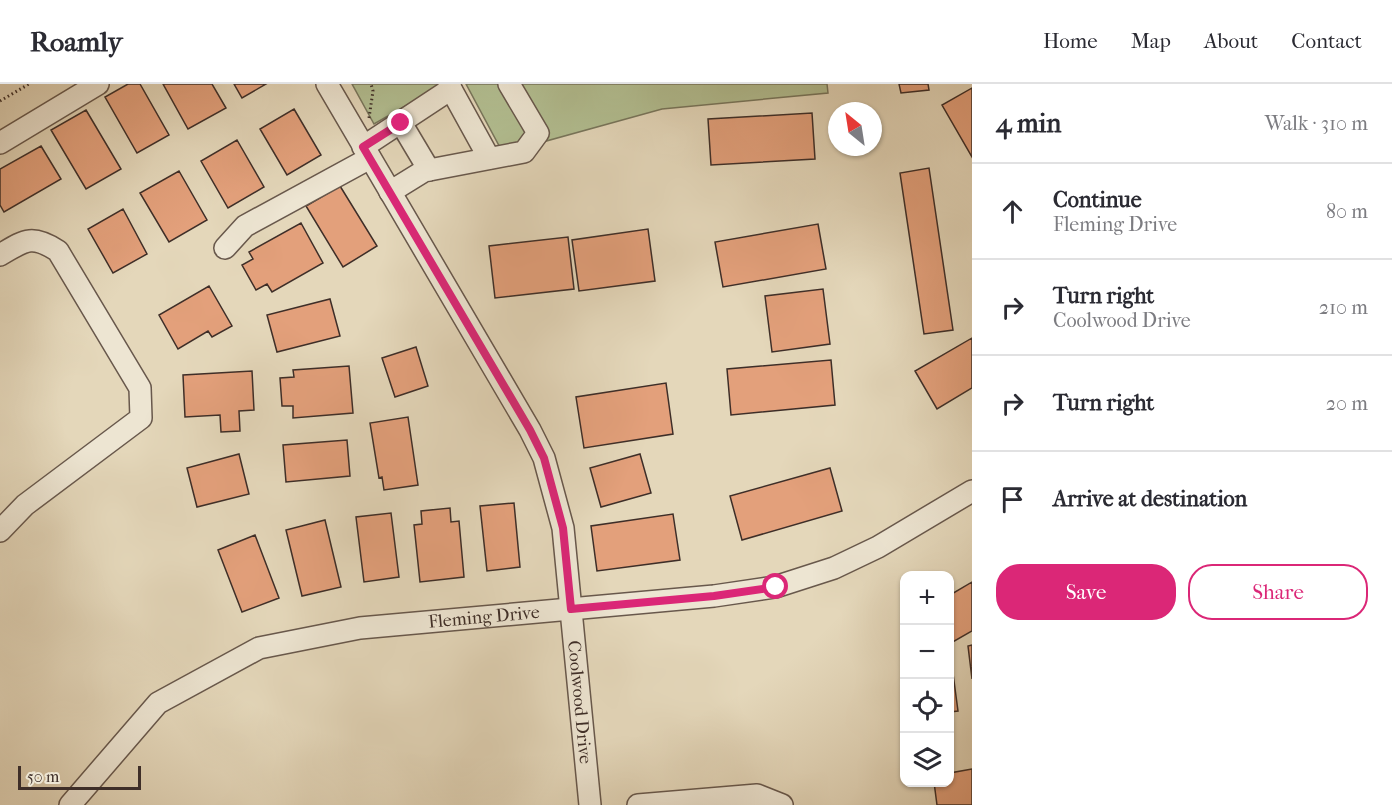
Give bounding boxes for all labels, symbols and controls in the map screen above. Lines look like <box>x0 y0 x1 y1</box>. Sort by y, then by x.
text: Roamly <box>30 25 122 58</box>
text: Home <box>1043 29 1098 53</box>
text: Map <box>1131 29 1171 53</box>
text: About <box>1204 29 1258 53</box>
text: Contact <box>1291 29 1362 53</box>
north arrow <box>828 102 882 156</box>
text: 4 min <box>996 108 1061 139</box>
route end <box>387 109 413 135</box>
text: Walk · 310 m <box>1265 112 1368 135</box>
text: Continue <box>1053 187 1142 213</box>
icon: ahead <box>996 195 1029 228</box>
text: 80 m <box>1326 200 1368 223</box>
text: Fleming Drive <box>1053 213 1177 236</box>
text: Turn right <box>1053 283 1154 309</box>
icon: right <box>996 291 1029 324</box>
text: 210 m <box>1319 296 1368 319</box>
text: Coolwood Drive <box>1053 309 1191 332</box>
icon: right <box>996 387 1029 420</box>
text: Turn right <box>1053 390 1154 416</box>
text: 20 m <box>1326 392 1368 415</box>
icon: arrive <box>996 483 1029 516</box>
text: Arrive at destination <box>1053 486 1247 512</box>
button: Save <box>996 564 1176 620</box>
button: Share <box>1188 564 1368 620</box>
map controls <box>900 571 954 787</box>
button: + <box>900 571 954 625</box>
route start <box>762 573 788 599</box>
street label: Fleming Drive <box>427 601 541 632</box>
button: − <box>900 625 954 679</box>
street label: Coolwood Drive <box>564 639 596 765</box>
button: locate <box>900 679 954 733</box>
button: layers <box>900 733 954 787</box>
scale bar <box>18 763 141 790</box>
text: 50 m <box>27 767 59 786</box>

